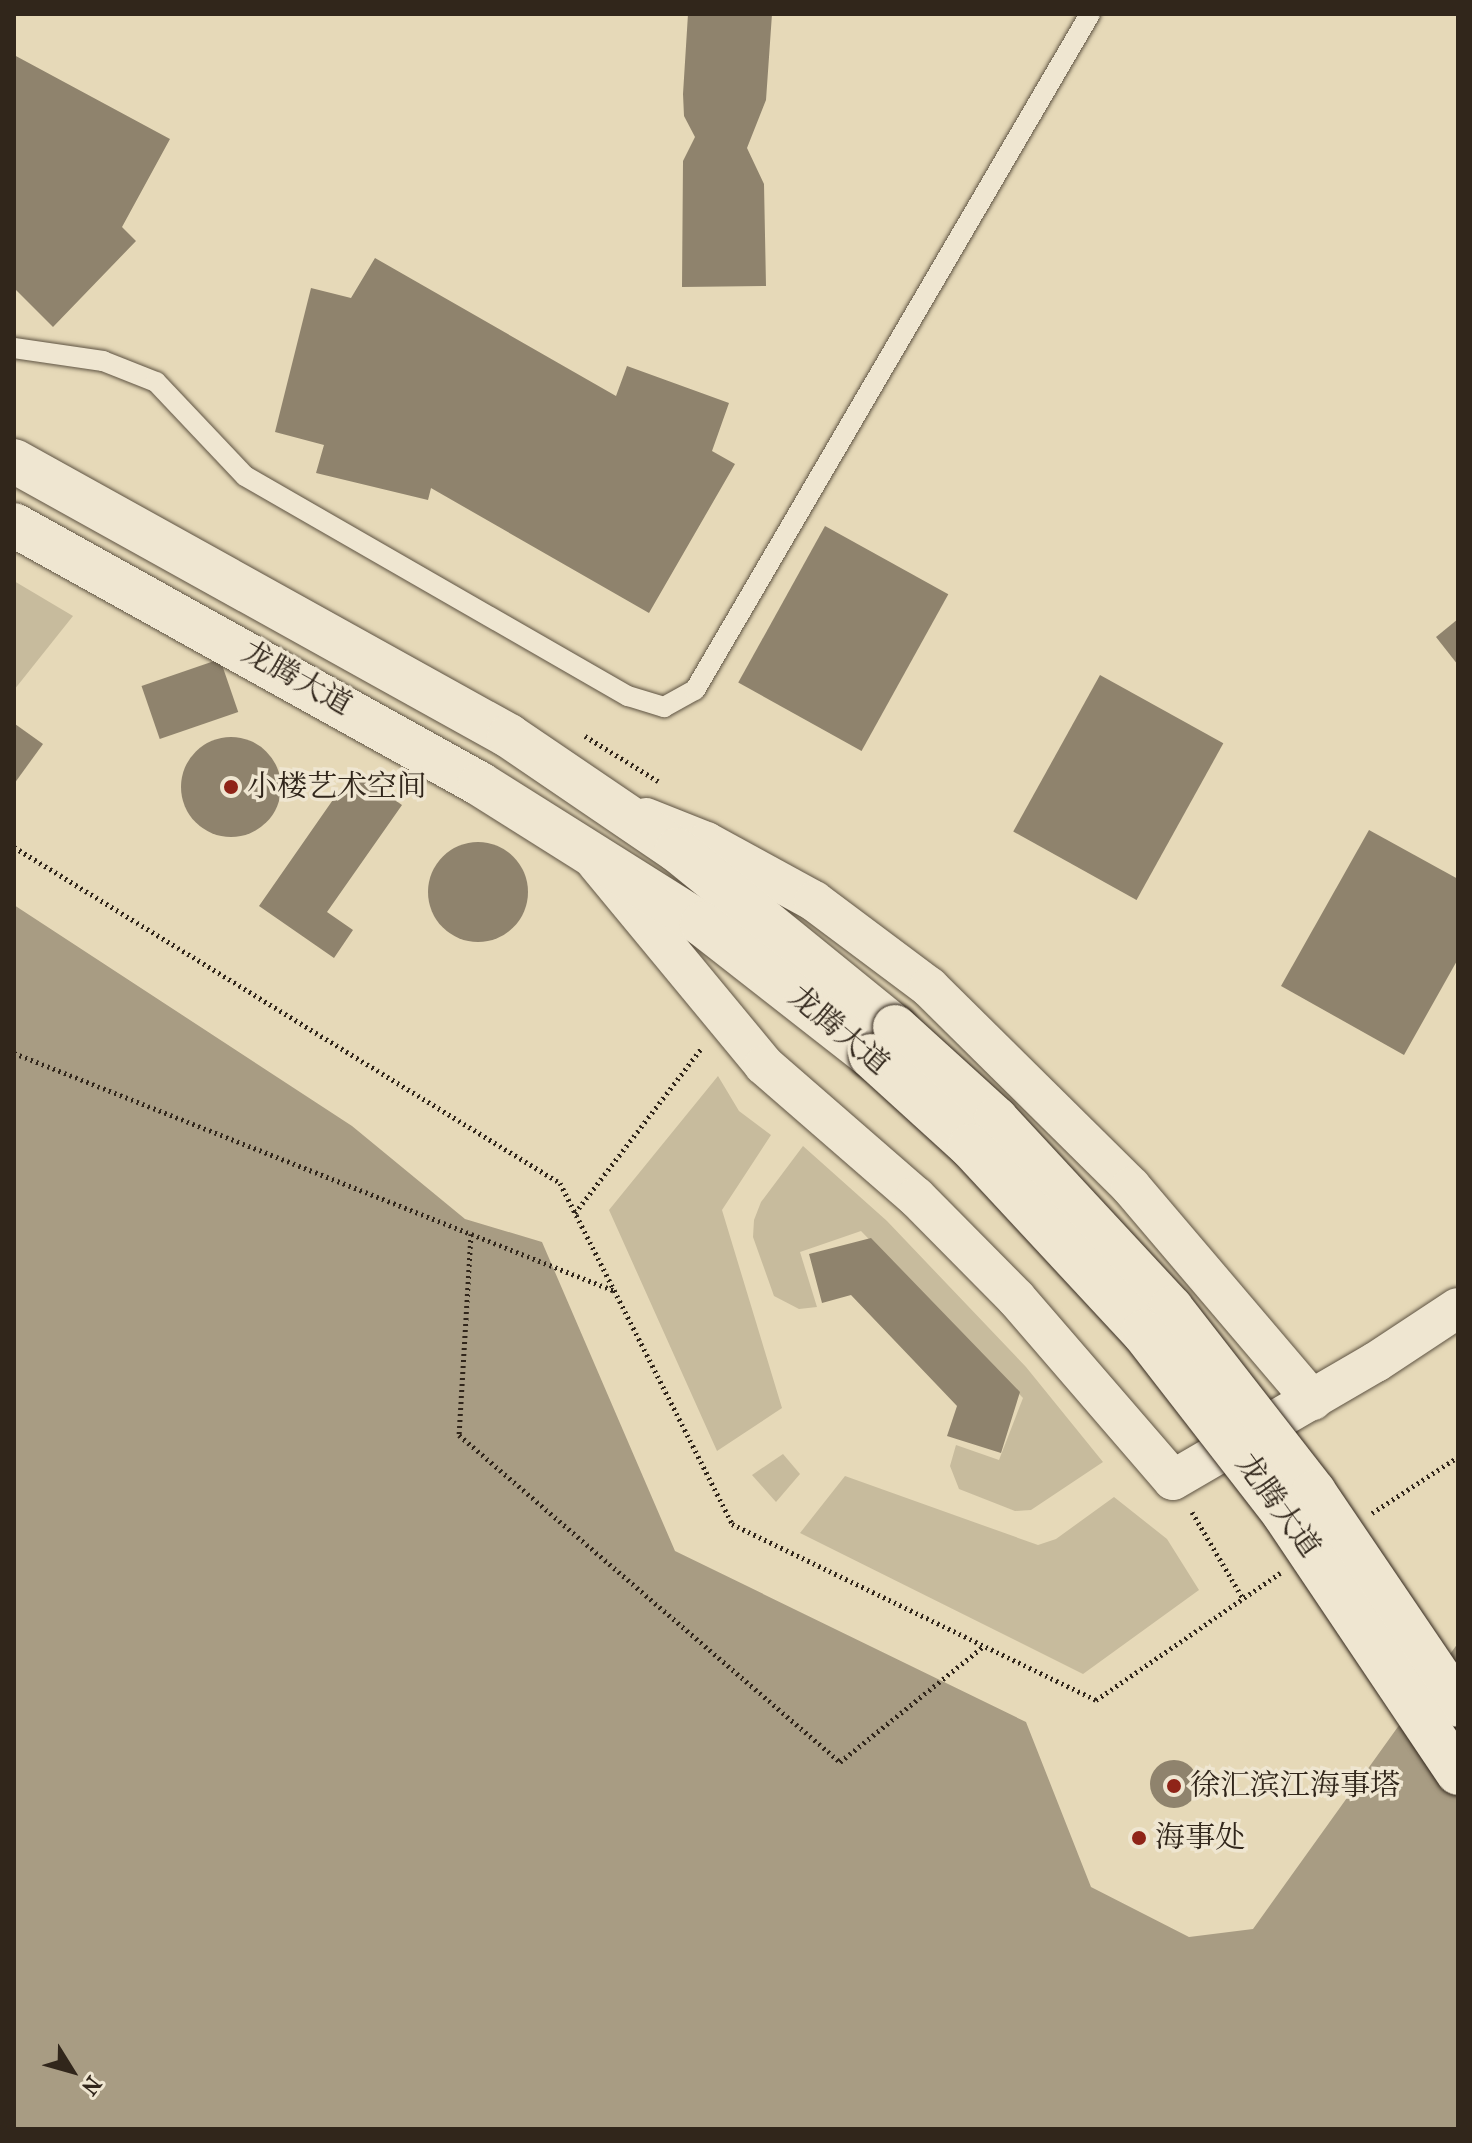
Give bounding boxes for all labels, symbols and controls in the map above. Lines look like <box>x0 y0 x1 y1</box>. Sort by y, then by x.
street label: 龙腾大道 <box>236 634 358 724</box>
place label: 小楼艺术空间 <box>247 769 427 805</box>
marker: 小楼艺术空间 <box>222 778 240 796</box>
street label: 龙腾大道 <box>781 979 897 1083</box>
street label: 龙腾大道 <box>1228 1447 1328 1565</box>
place label: 徐汇滨江海事塔 <box>1190 1768 1400 1804</box>
marker: 徐汇滨江海事塔 <box>1165 1777 1183 1795</box>
place label: 海事处 <box>1155 1820 1245 1856</box>
marker: 海事处 <box>1130 1829 1148 1847</box>
north arrow <box>32 2031 112 2111</box>
text: N <box>76 2071 107 2100</box>

